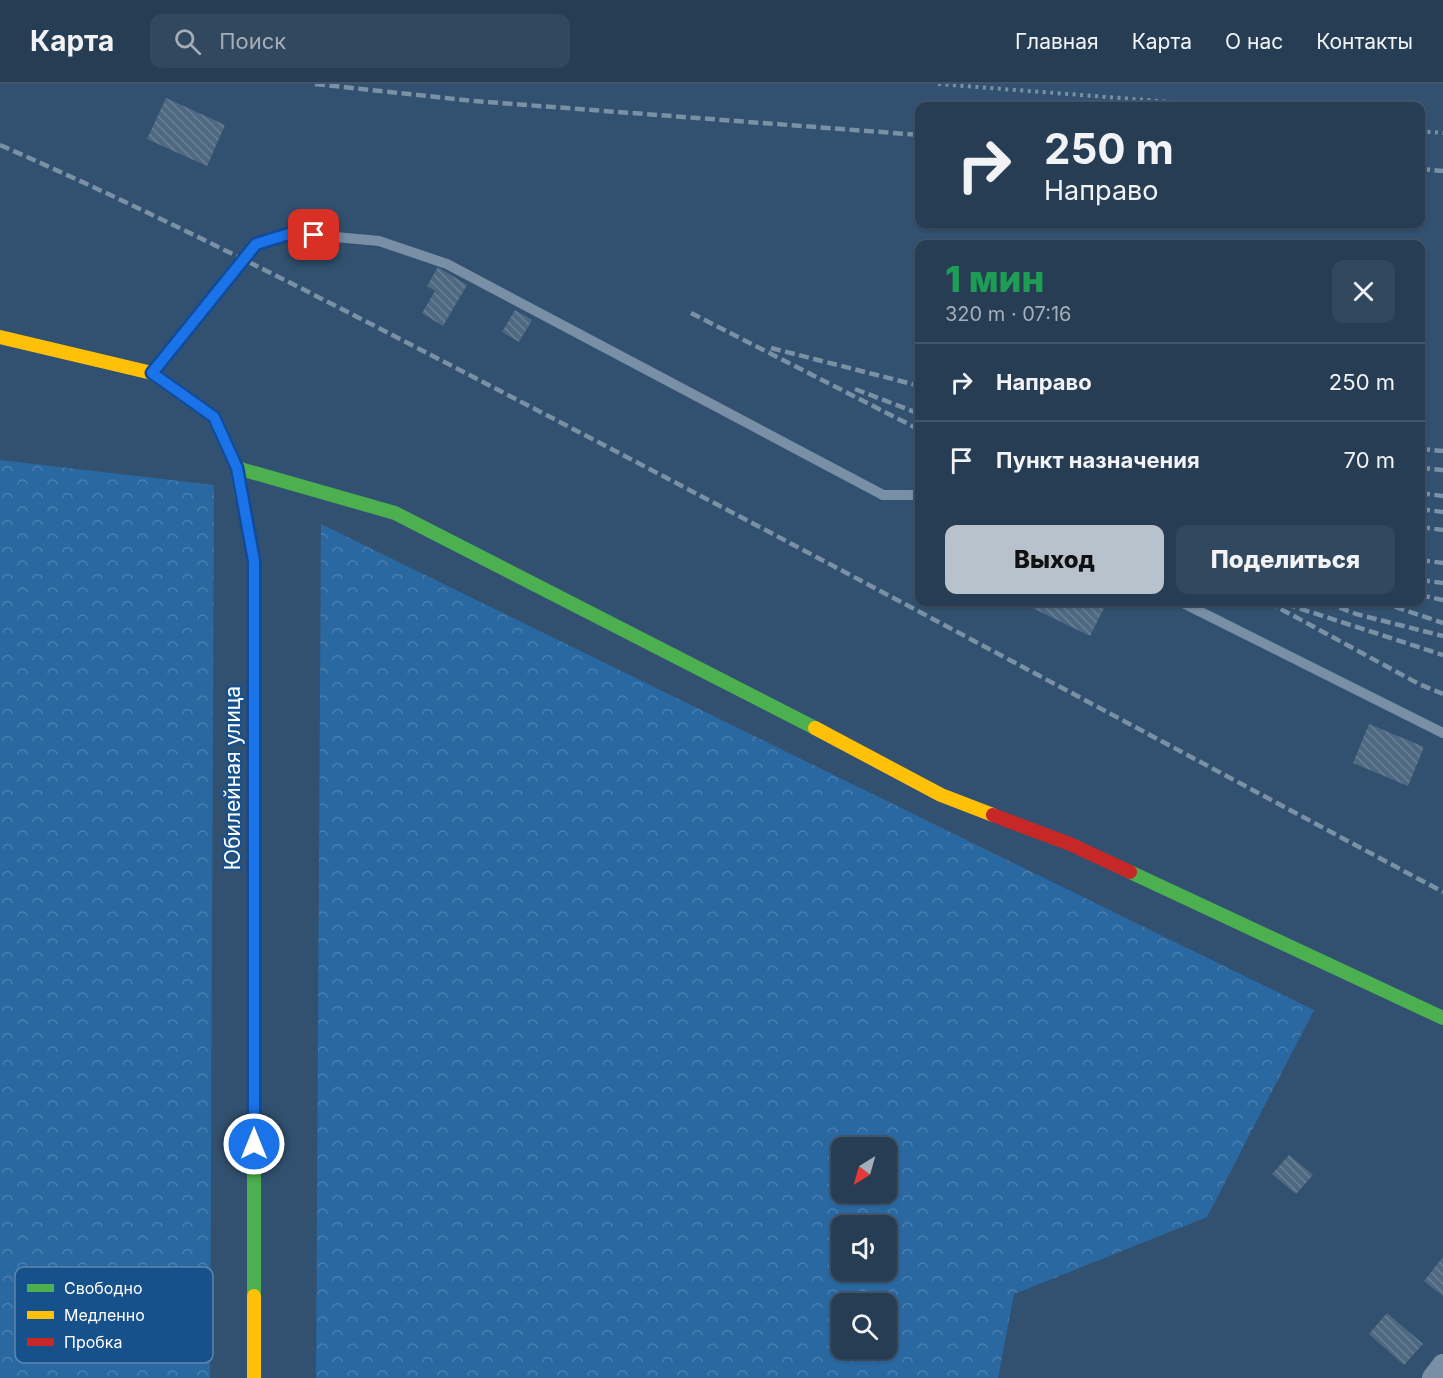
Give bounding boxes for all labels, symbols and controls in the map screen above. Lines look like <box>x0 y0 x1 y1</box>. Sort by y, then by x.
search box <box>150 14 570 68</box>
text: Карта <box>30 24 114 58</box>
icon: search <box>171 25 204 58</box>
text: Поиск <box>219 28 286 54</box>
text: Главная <box>1015 29 1099 54</box>
text: Карта <box>1132 29 1192 54</box>
text: О нас <box>1225 29 1283 54</box>
text: Контакты <box>1316 29 1413 54</box>
text: 250 m <box>1044 123 1174 174</box>
icon: right <box>945 126 1023 204</box>
text: Направо <box>1044 174 1159 207</box>
pin <box>288 209 339 260</box>
icon: arrive <box>297 218 330 251</box>
text: 1 мин <box>945 257 1044 301</box>
button: close <box>1332 260 1395 323</box>
text: 320 m · 07:16 <box>945 302 1072 326</box>
icon: right <box>945 366 978 399</box>
text: Направо <box>996 369 1092 395</box>
text: 250 m <box>1329 369 1395 395</box>
icon: arrive <box>945 444 978 477</box>
text: Пункт назначения <box>996 447 1200 473</box>
text: 70 m <box>1344 447 1395 473</box>
button: Выход <box>945 525 1164 594</box>
button: Поделиться <box>1176 525 1395 594</box>
street label: Юбилейная улица <box>220 686 245 870</box>
position arrow <box>222 1112 286 1176</box>
north arrow <box>831 1137 897 1203</box>
map controls <box>831 1137 897 1359</box>
button: sound <box>831 1215 897 1281</box>
legend <box>15 1267 213 1363</box>
text: Свободно <box>64 1278 143 1298</box>
button: search <box>831 1293 897 1359</box>
text: Медленно <box>64 1305 145 1325</box>
text: Пробка <box>64 1332 122 1352</box>

